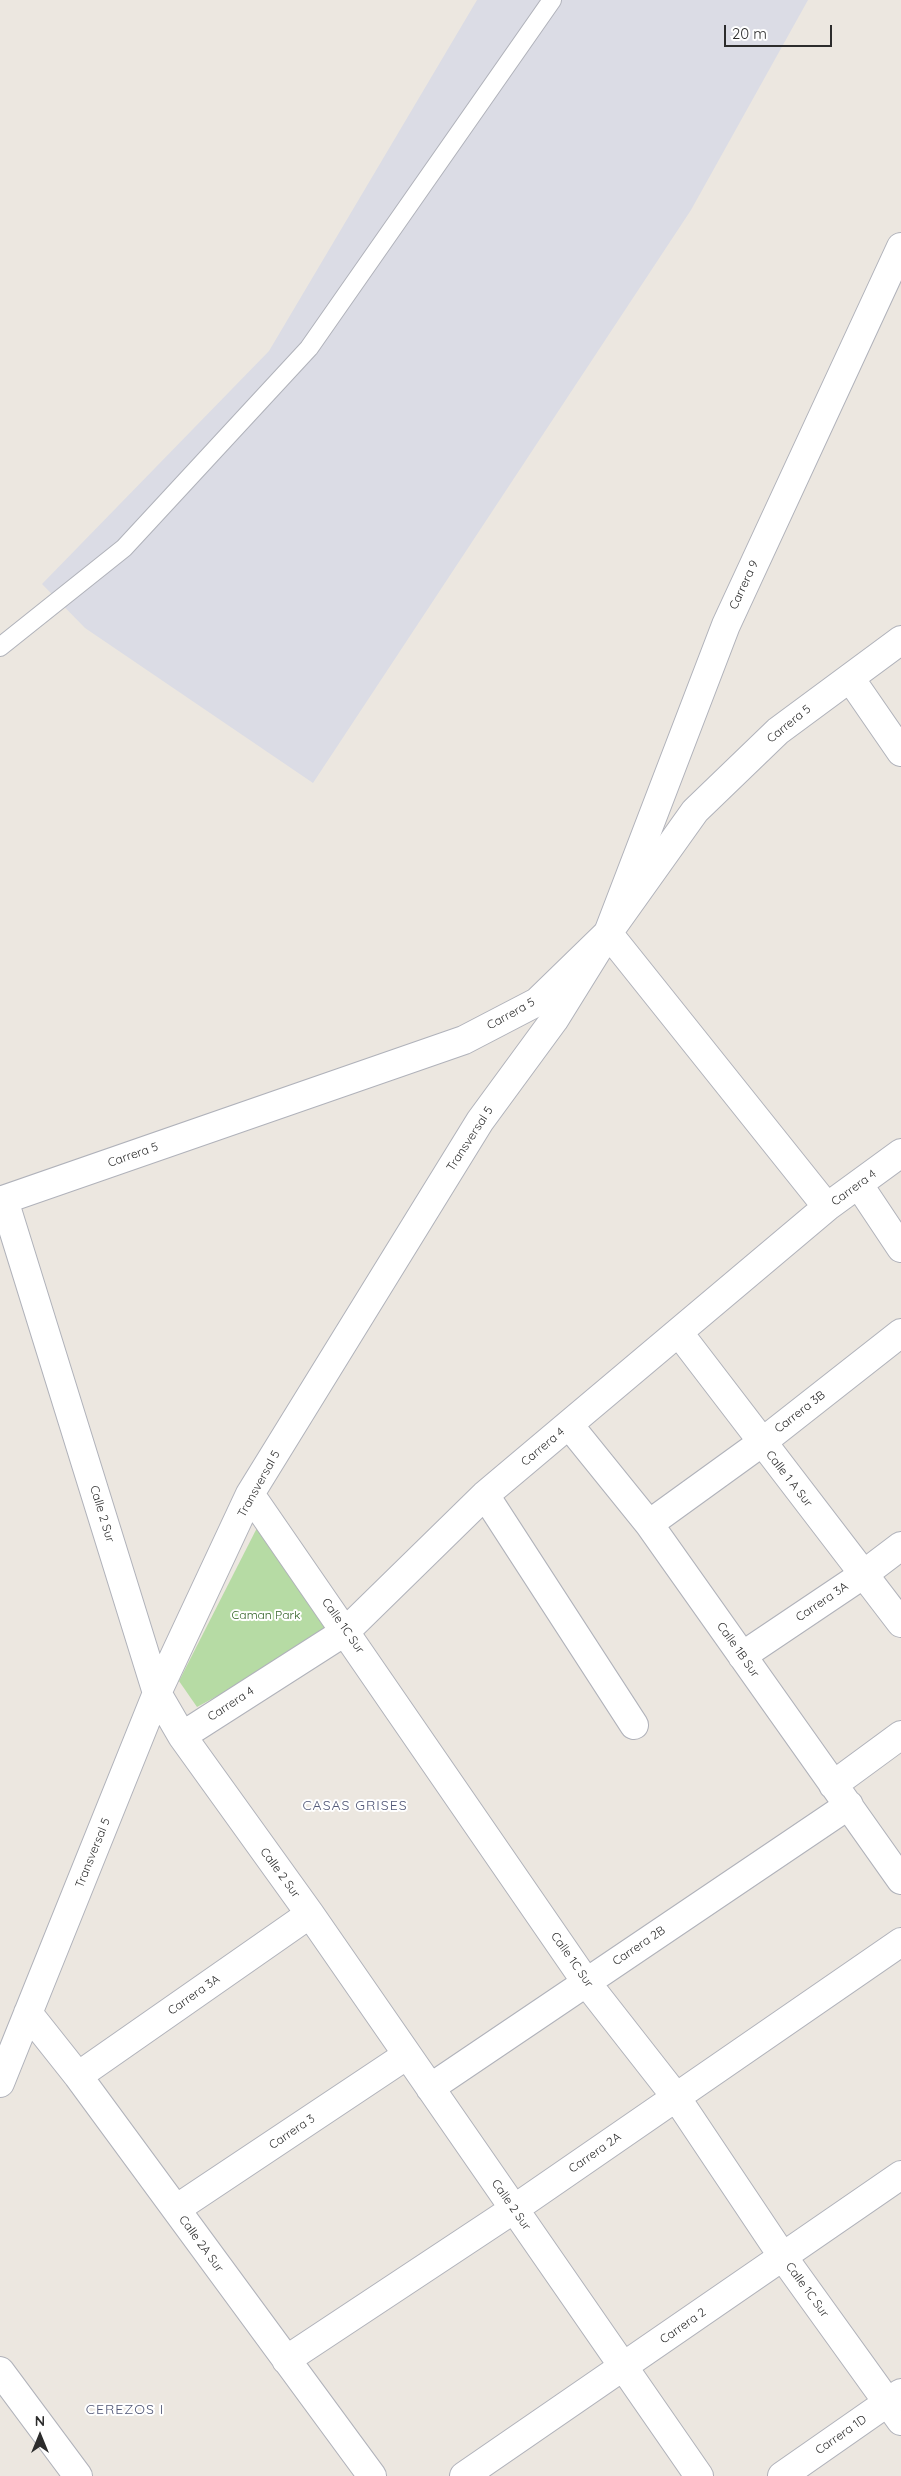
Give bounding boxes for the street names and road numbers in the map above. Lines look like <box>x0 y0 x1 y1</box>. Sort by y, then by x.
street label: Carrera 9 <box>726 558 762 612</box>
street label: Carrera 5 <box>764 702 814 746</box>
street label: Carrera 5 <box>485 995 537 1033</box>
street label: Transversal 5 <box>444 1104 496 1174</box>
street label: Carrera 5 <box>106 1140 160 1170</box>
street label: Carrera 4 <box>829 1167 879 1209</box>
street label: Carrera 3B <box>772 1388 828 1436</box>
street label: Carrera 4 <box>518 1425 568 1469</box>
street label: Transversal 5 <box>235 1448 283 1520</box>
street label: Calle 1 A Sur <box>763 1448 815 1510</box>
street label: Calle 2 Sur <box>87 1484 117 1544</box>
street label: Carrera 3A <box>793 1579 851 1625</box>
street label: Calle 1C Sur <box>319 1596 367 1656</box>
street label: Calle 1B Sur <box>714 1620 762 1680</box>
street label: Carrera 4 <box>205 1684 257 1724</box>
street label: Transversal 5 <box>72 1816 114 1890</box>
street label: Calle 2 Sur <box>257 1845 303 1901</box>
street label: Carrera 2B <box>610 1923 668 1969</box>
street label: Calle 1C Sur <box>548 1930 596 1990</box>
street label: Carrera 3A <box>165 1972 223 2018</box>
street label: Carrera 3 <box>266 2111 318 2153</box>
street label: Carrera 2A <box>566 2130 624 2176</box>
street label: Calle 2 Sur <box>488 2177 534 2233</box>
street label: Calle 2A Sur <box>176 2213 226 2275</box>
street label: Calle 1C Sur <box>782 2260 832 2320</box>
street label: Carrera 2 <box>657 2305 709 2347</box>
street label: Carrera 1D <box>813 2412 869 2458</box>

